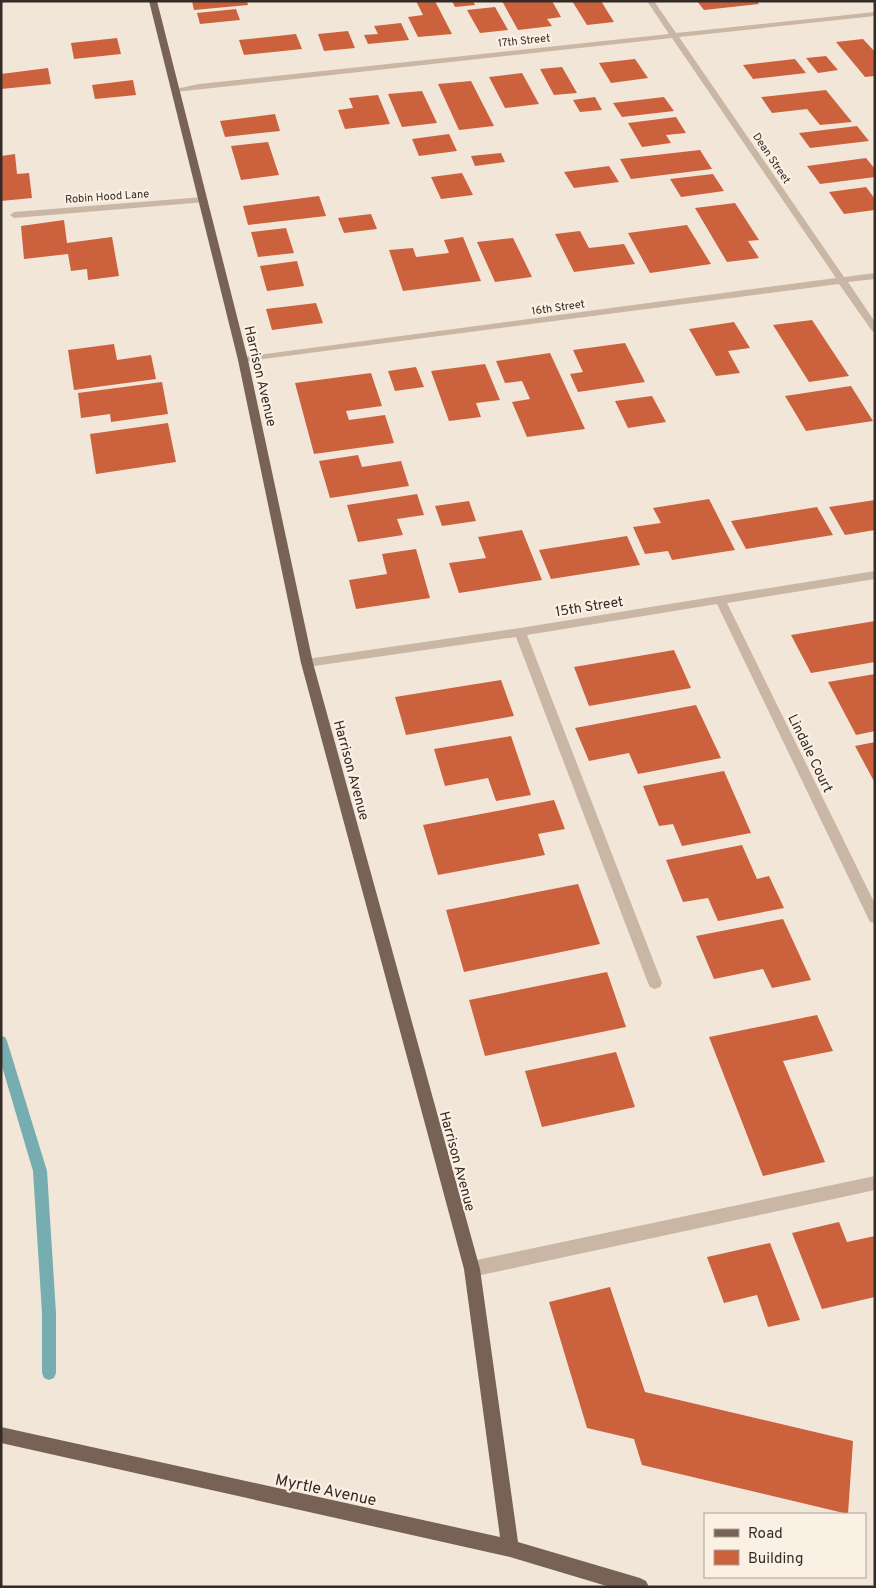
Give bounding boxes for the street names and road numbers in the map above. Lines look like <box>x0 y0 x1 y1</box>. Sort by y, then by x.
street label: 17th Street <box>497 31 551 51</box>
street label: Dean Street <box>749 130 793 187</box>
street label: Robin Hood Lane <box>64 187 150 207</box>
street label: 16th Street <box>531 297 586 319</box>
street label: Harrison Avenue <box>240 324 279 428</box>
street label: 15th Street <box>554 594 624 621</box>
street label: Lindale Court <box>783 712 836 796</box>
street label: Harrison Avenue <box>329 719 372 822</box>
street label: Harrison Avenue <box>435 1110 478 1213</box>
street label: Myrtle Avenue <box>273 1470 378 1511</box>

